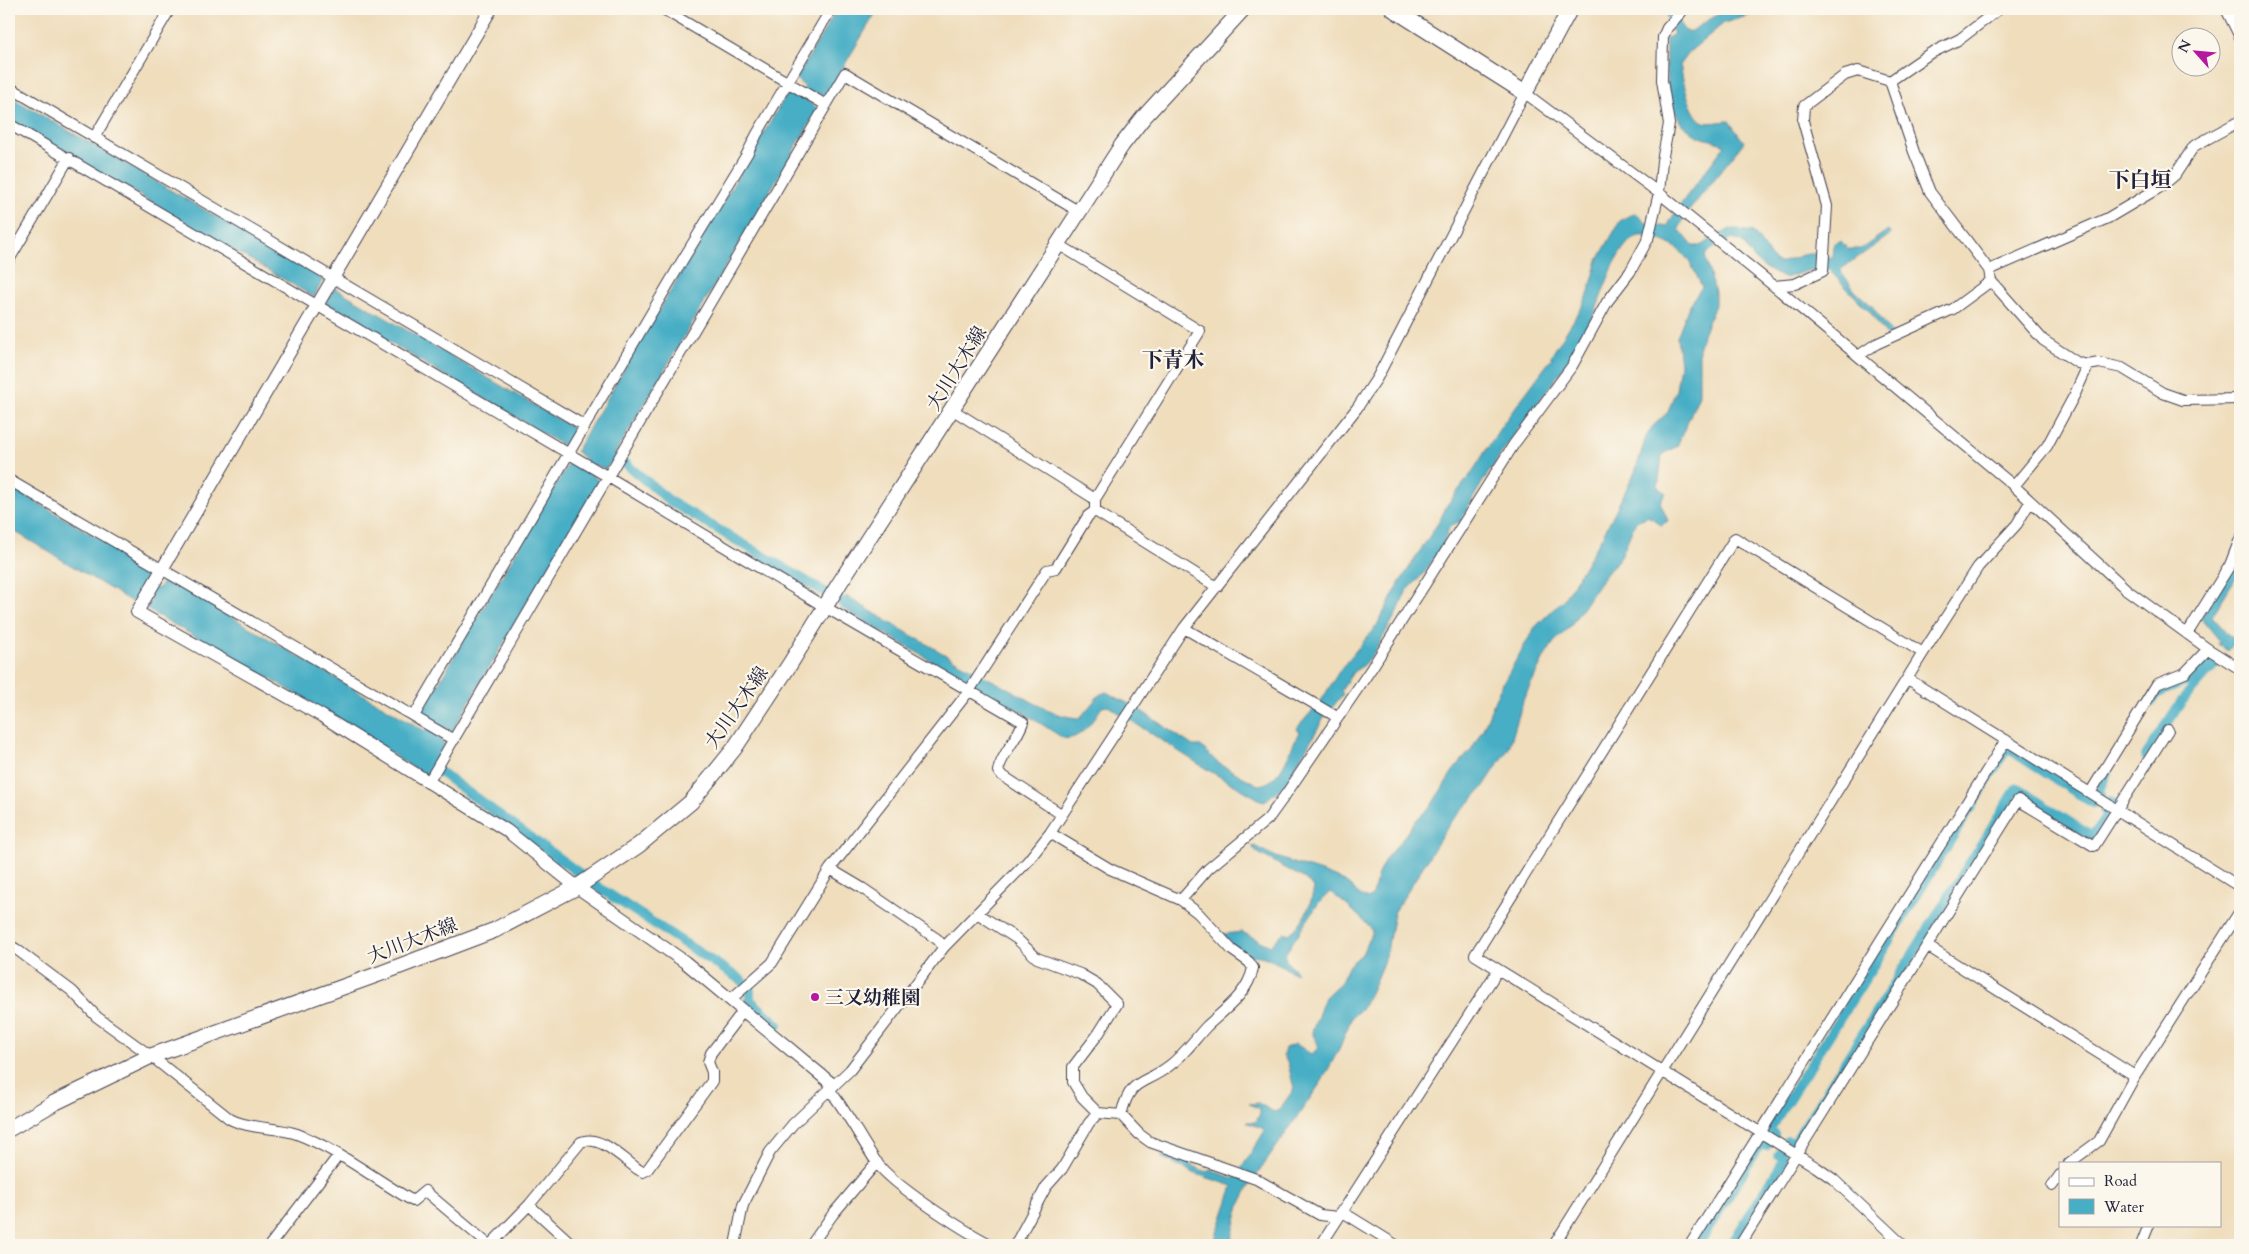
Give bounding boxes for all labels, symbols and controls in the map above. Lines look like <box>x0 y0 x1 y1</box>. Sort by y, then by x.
north arrow <box>2172 28 2222 78</box>
text: N <box>2174 37 2196 56</box>
district label: 下白垣 <box>2109 166 2172 195</box>
street label: 大川大木線 <box>921 321 993 416</box>
district label: 下青木 <box>1142 346 1205 375</box>
street label: 大川大木線 <box>699 661 775 754</box>
street label: 大川大木線 <box>363 912 461 970</box>
place label: 三又幼稚園 <box>825 985 920 1011</box>
marker: 三又幼稚園 <box>809 991 821 1003</box>
legend <box>2059 1162 2222 1226</box>
text: Road <box>2104 1171 2137 1191</box>
text: Water <box>2103 1197 2145 1217</box>

